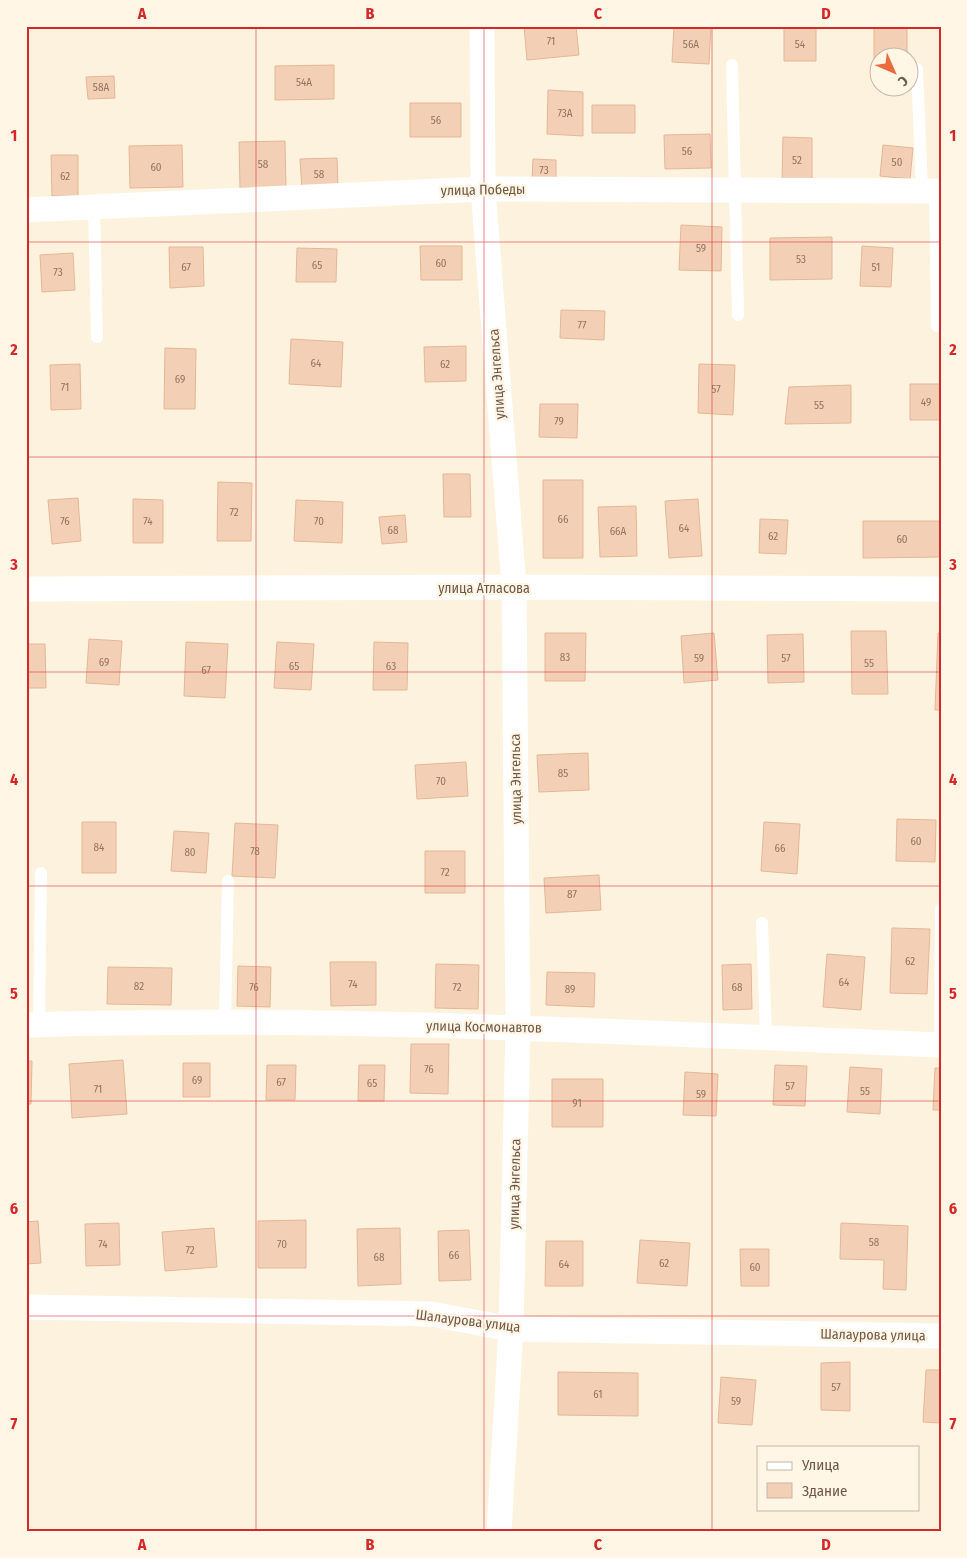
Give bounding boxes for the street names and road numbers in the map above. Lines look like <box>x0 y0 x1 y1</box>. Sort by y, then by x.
street label: улица Победы <box>441 181 525 199</box>
street label: улица Энгельса <box>485 328 509 420</box>
street label: улица Атласова <box>438 580 530 597</box>
street label: улица Энгельса <box>507 733 525 825</box>
street label: улица Космонавтов <box>426 1017 542 1037</box>
street label: улица Энгельса <box>506 1138 524 1230</box>
street label: Шалаурова улица <box>415 1306 521 1336</box>
street label: Шалаурова улица <box>820 1326 926 1344</box>

